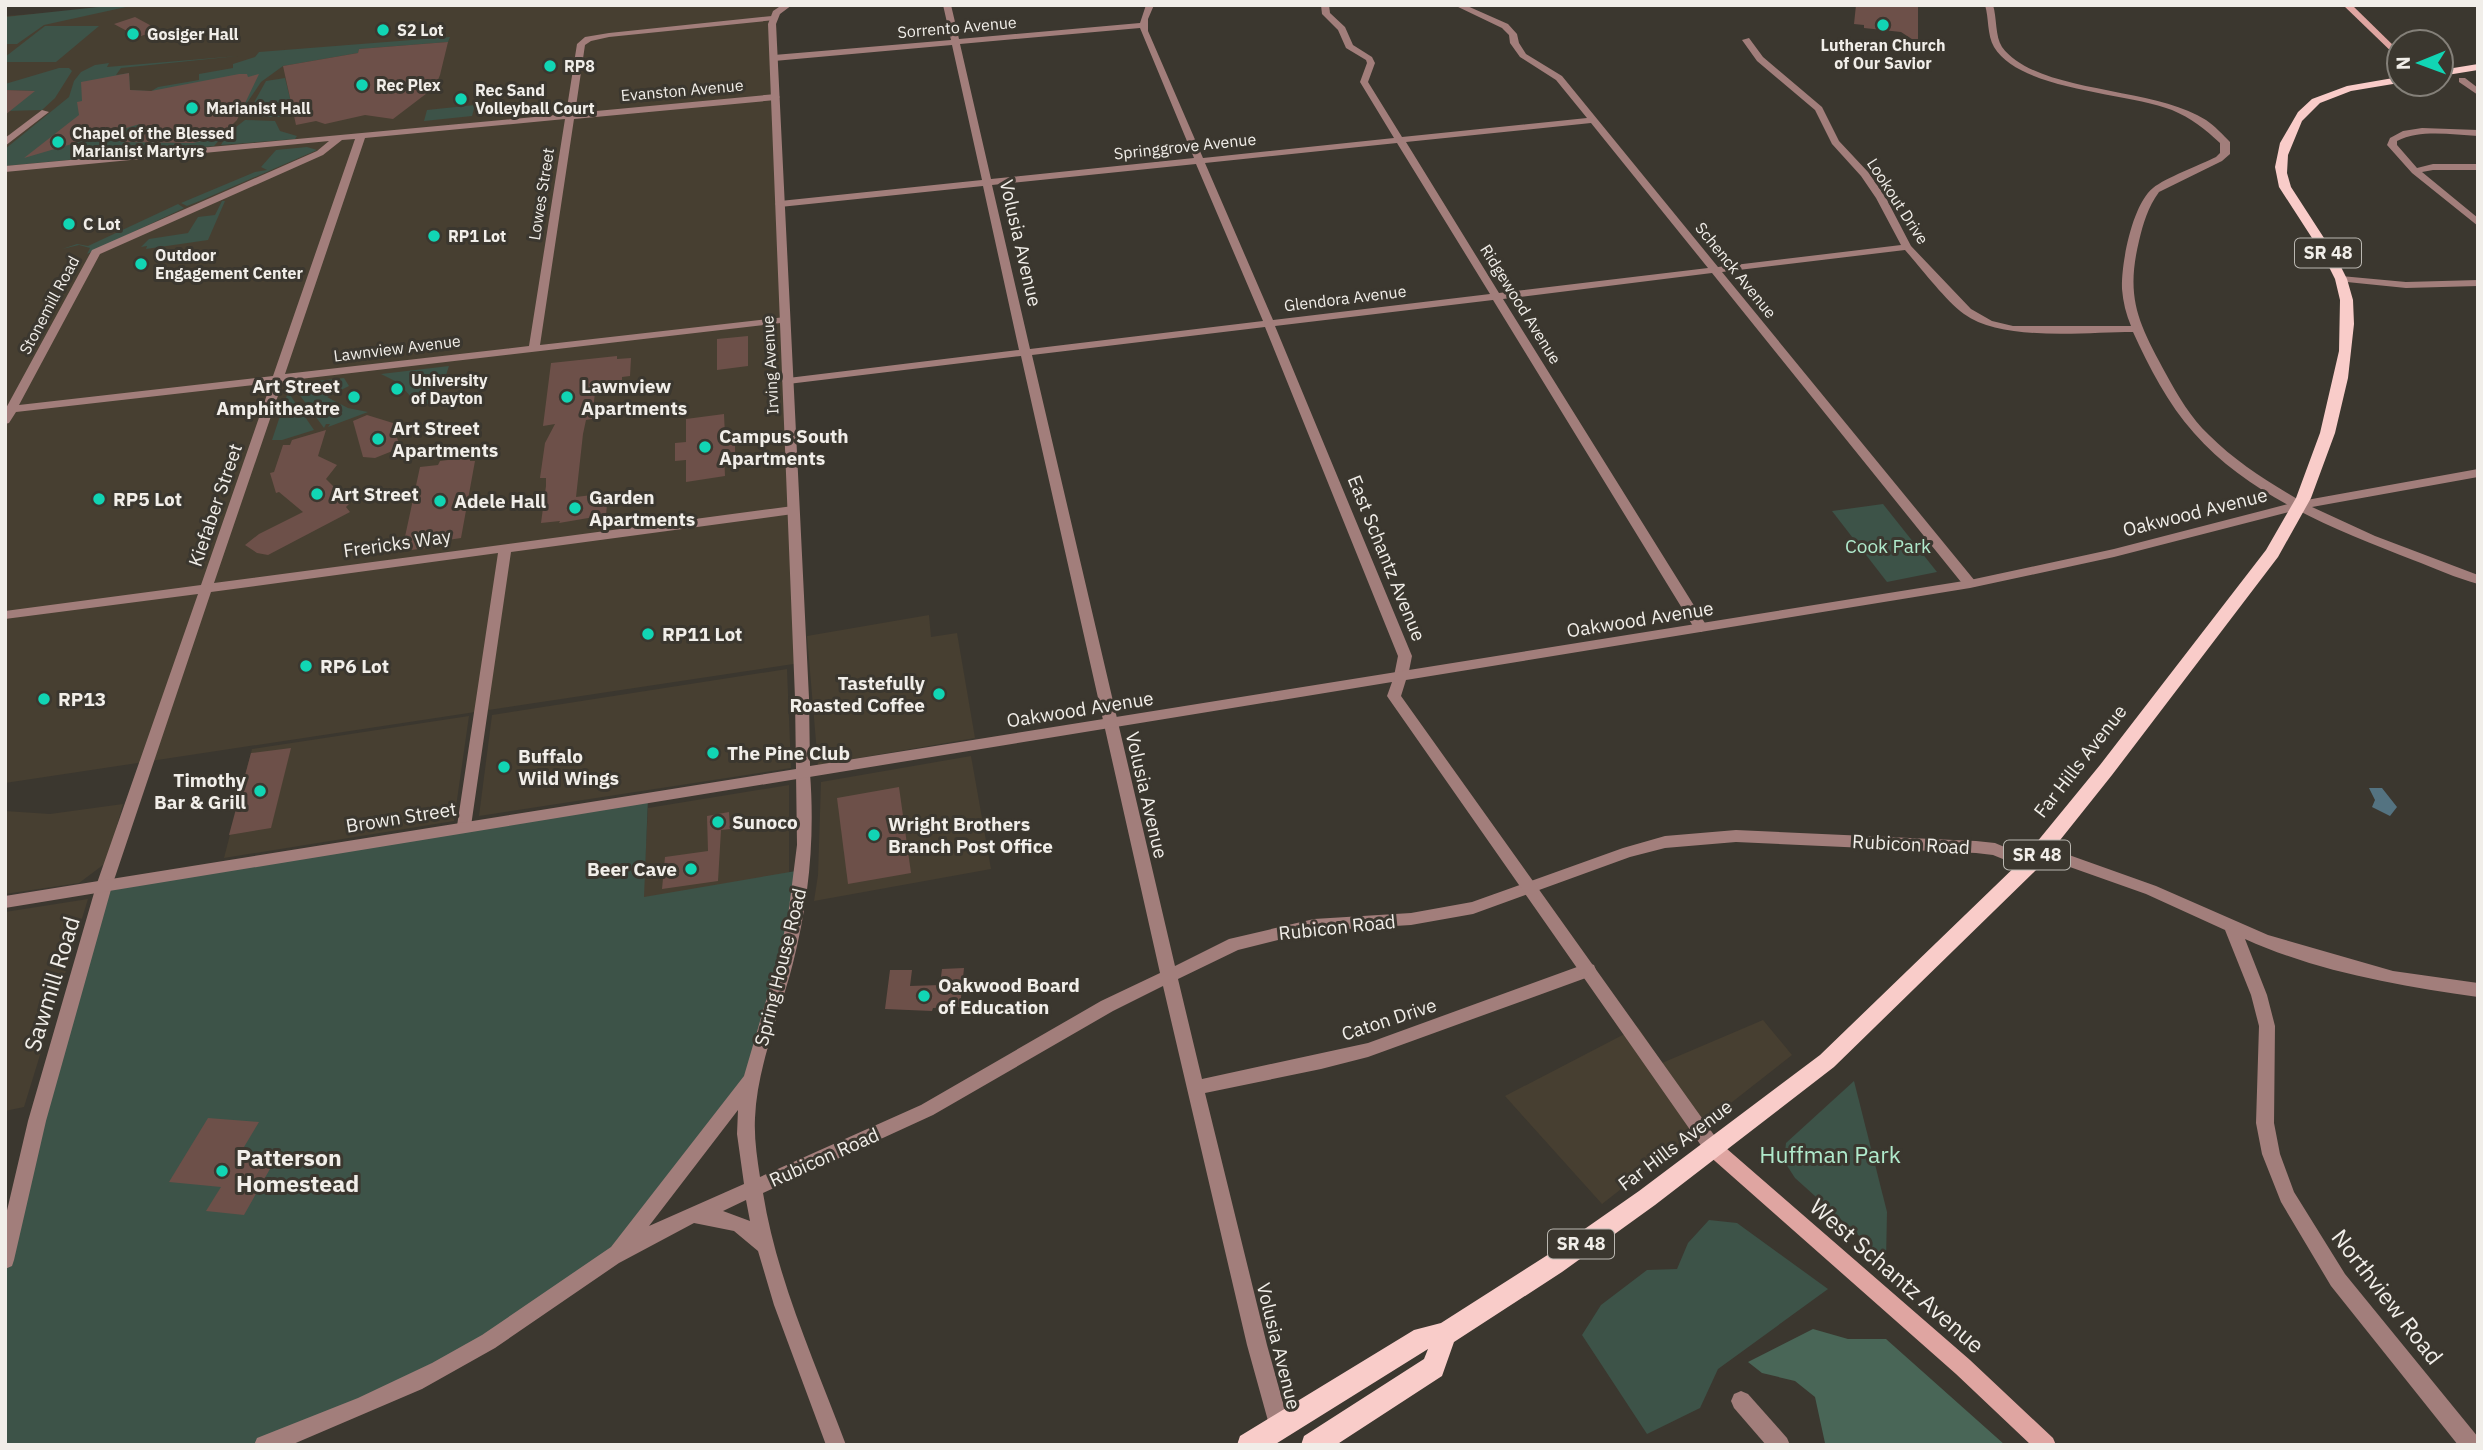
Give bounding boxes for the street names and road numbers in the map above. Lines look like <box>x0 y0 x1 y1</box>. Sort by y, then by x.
street label: Sorrento Avenue <box>897 12 1018 42</box>
street label: Evanston Avenue <box>620 75 744 105</box>
street label: Springgrove Avenue <box>1113 129 1257 163</box>
street label: Lowes Street <box>524 146 558 242</box>
street label: Lookout Drive <box>1863 154 1933 248</box>
street label: Volusia Avenue <box>995 177 1047 309</box>
street label: Schenck Avenue <box>1691 218 1781 322</box>
road number: SR 48 <box>2295 239 2361 268</box>
street label: Ridgewood Avenue <box>1476 241 1566 368</box>
street label: Stonemill Road <box>15 252 83 358</box>
street label: Glendora Avenue <box>1283 281 1408 315</box>
street label: Irving Avenue <box>757 315 783 415</box>
street label: Lawnview Avenue <box>332 330 462 366</box>
street label: Kiefaber Street <box>183 440 247 570</box>
street label: East Schantz Avenue <box>1343 471 1431 645</box>
street label: Oakwood Avenue <box>2120 482 2270 542</box>
street label: Frericks Way <box>342 523 453 562</box>
street label: Oakwood Avenue <box>1565 596 1715 642</box>
street label: Oakwood Avenue <box>1005 686 1155 732</box>
street label: Far Hills Avenue <box>2028 700 2132 822</box>
street label: Volusia Avenue <box>1121 729 1173 861</box>
street label: Brown Street <box>344 796 458 838</box>
street label: Rubicon Road <box>1852 829 1970 859</box>
road number: SR 48 <box>2004 840 2070 870</box>
street label: Spring House Road <box>749 886 811 1048</box>
street label: Rubicon Road <box>1277 909 1397 945</box>
street label: Sawmill Road <box>16 912 86 1055</box>
street label: Caton Drive <box>1338 992 1440 1046</box>
street label: Far Hills Avenue <box>1613 1094 1737 1196</box>
street label: Rubicon Road <box>765 1122 883 1192</box>
street label: West Schantz Avenue <box>1804 1191 1991 1359</box>
street label: Northview Road <box>2325 1222 2450 1370</box>
road number: SR 48 <box>1548 1230 1614 1259</box>
street label: Volusia Avenue <box>1252 1280 1306 1412</box>

